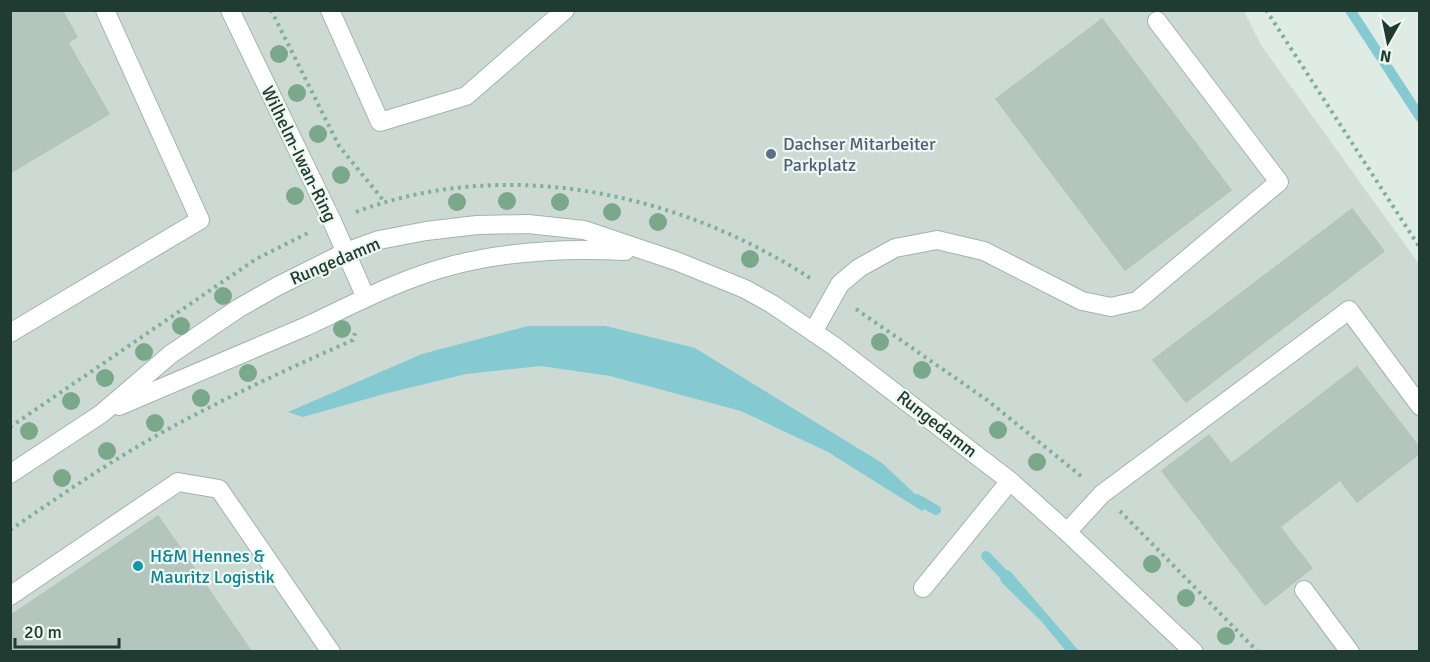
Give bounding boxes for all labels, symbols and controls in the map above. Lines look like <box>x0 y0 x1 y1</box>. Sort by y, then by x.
north arrow <box>1358 12 1418 72</box>
text: N <box>1379 45 1393 67</box>
street label: Wilhelm-Iwan-Ring <box>257 82 341 226</box>
place label: Dachser Mitarbeiter Parkplatz <box>783 133 936 176</box>
marker: Dachser Mitarbeiter Parkplatz <box>764 147 778 161</box>
street label: Rungedamm <box>287 232 383 290</box>
street label: Rungedamm <box>892 386 982 462</box>
place label: H&M Hennes & Mauritz Logistik <box>150 545 275 588</box>
marker: H&M Hennes & Mauritz Logistik <box>131 559 145 573</box>
scale bar <box>15 611 118 649</box>
text: 20 m <box>24 621 62 643</box>

